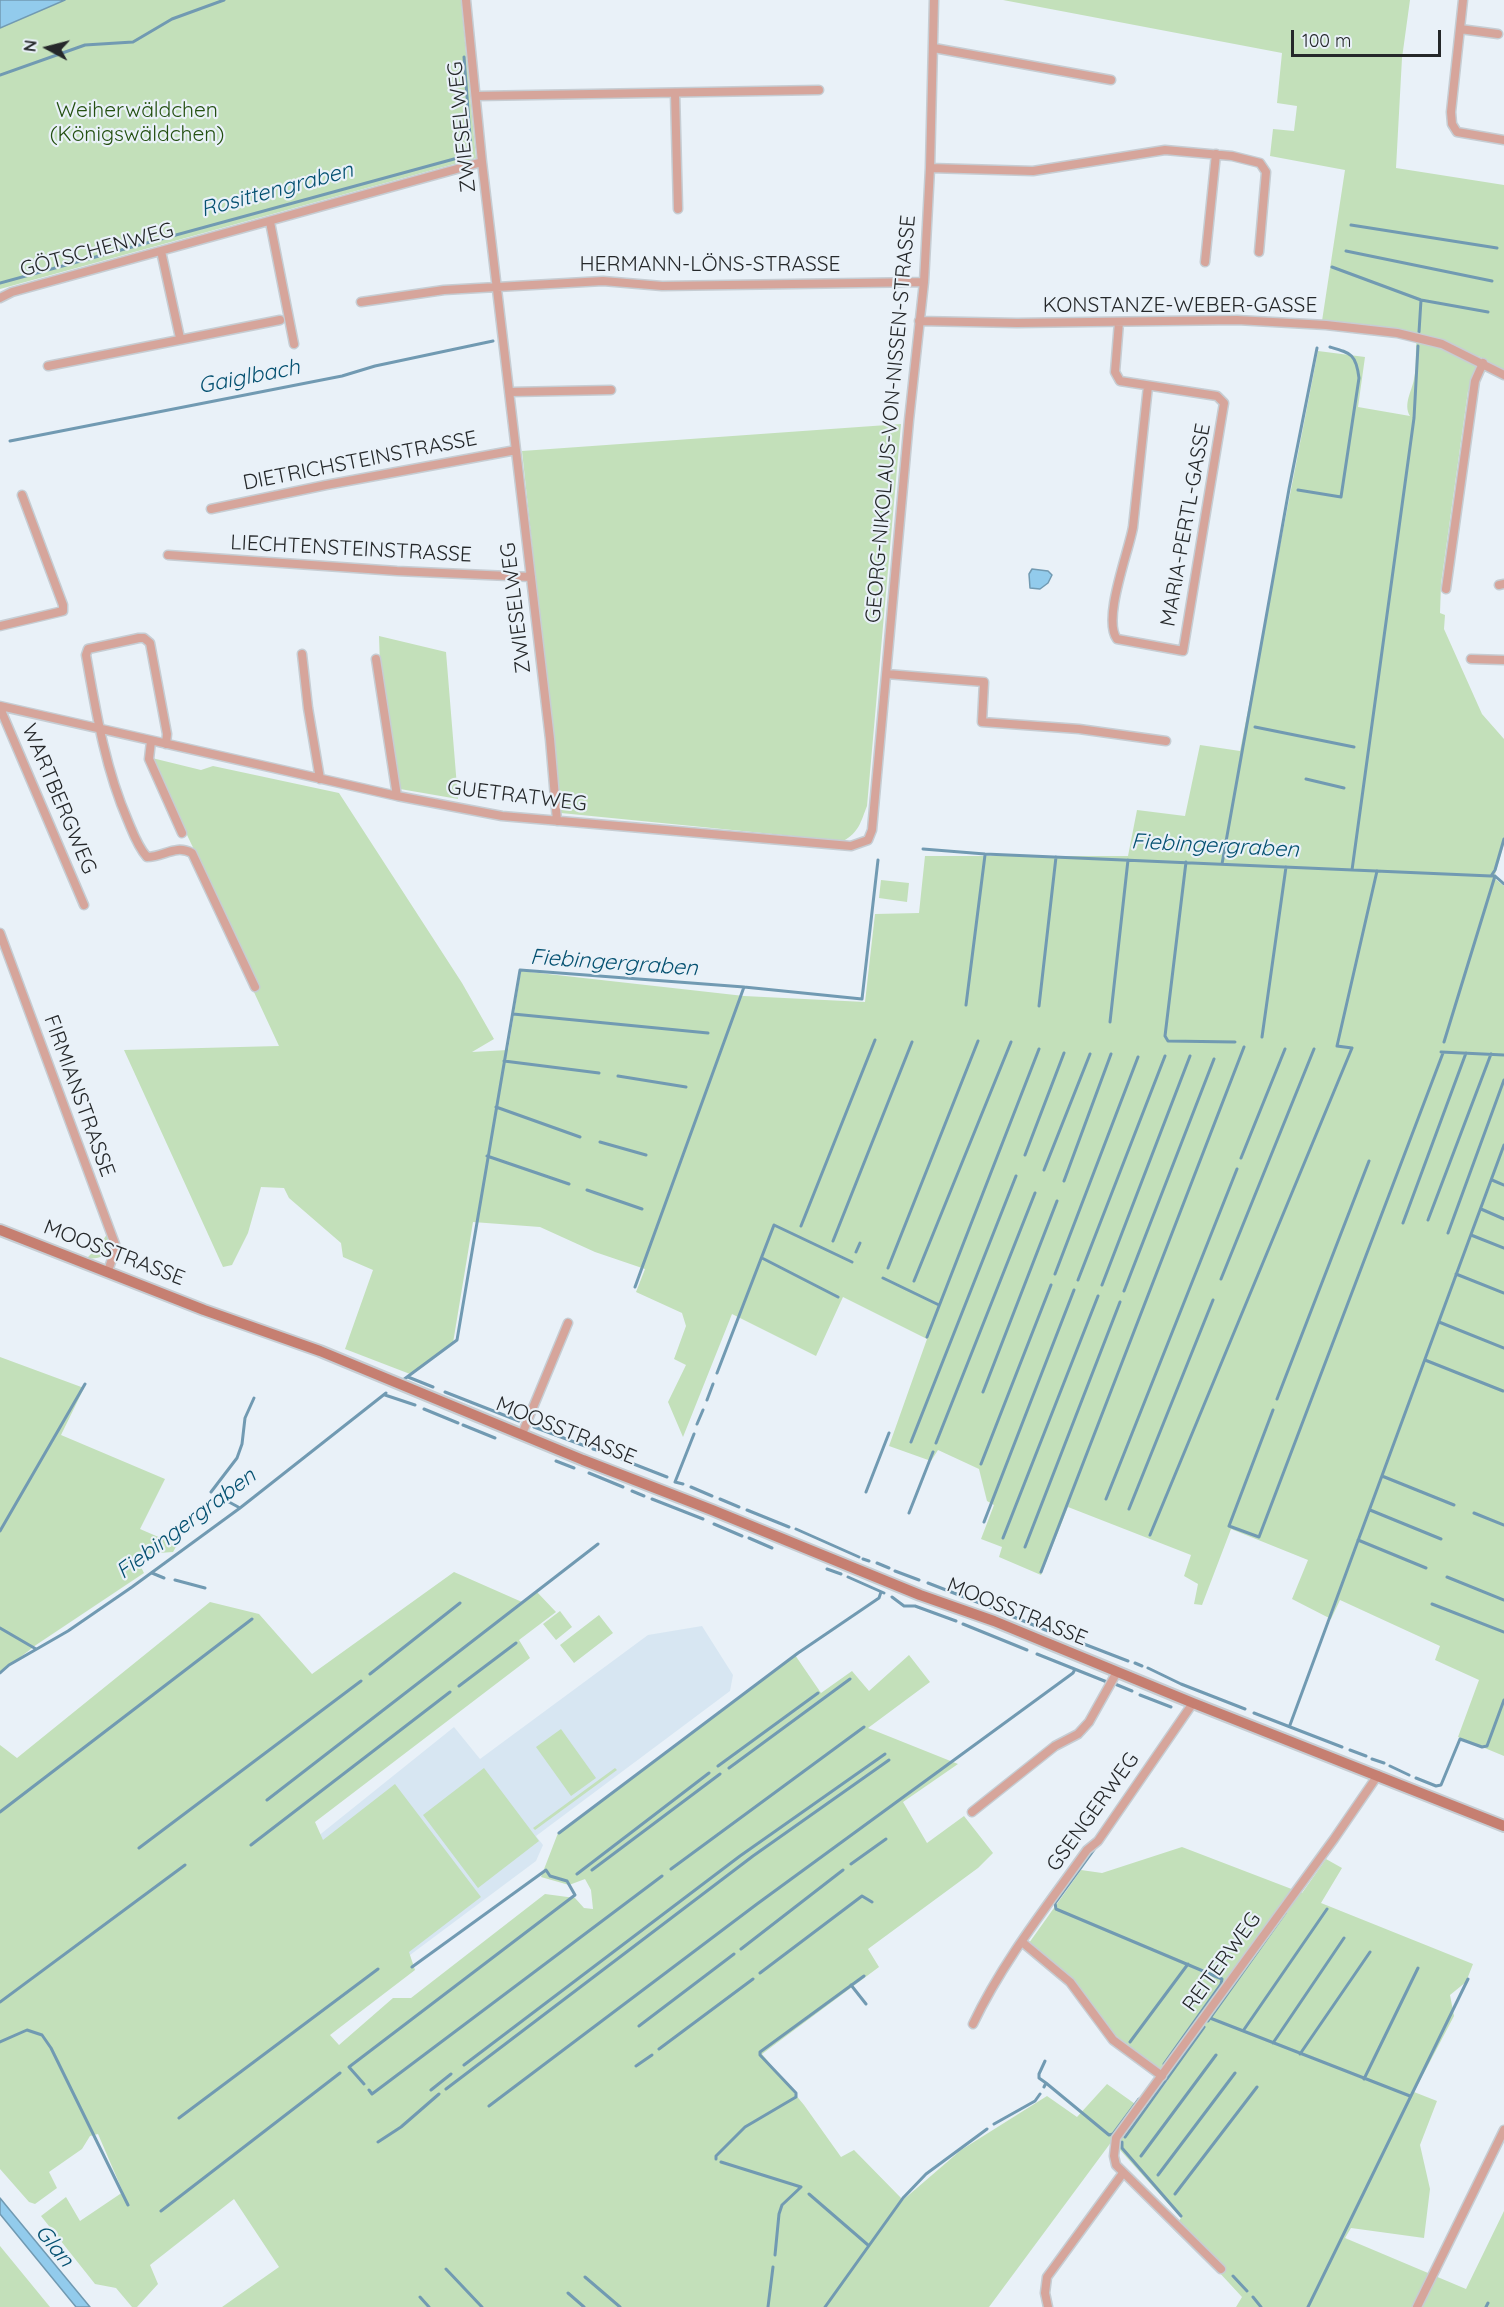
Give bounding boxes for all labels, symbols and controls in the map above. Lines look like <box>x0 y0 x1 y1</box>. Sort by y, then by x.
north arrow <box>18 18 78 78</box>
scale bar <box>1294 18 1444 56</box>
text: 100 m <box>1302 29 1351 52</box>
text: N <box>19 39 41 53</box>
street label: ZWIESELWEG <box>443 60 481 194</box>
park label: Weiherwäldchen (Königswäldchen) <box>50 98 224 148</box>
water label: Rosittengraben <box>198 157 356 223</box>
street label: GEORG-NIKOLAUS-VON-NISSEN-STRASSE <box>861 214 921 624</box>
street label: GÖTSCHENWEG <box>17 217 177 283</box>
street label: HERMANN-LÖNS-STRASSE <box>579 252 841 278</box>
street label: KONSTANZE-WEBER-GASSE <box>1043 293 1317 319</box>
water label: Gaiglbach <box>196 354 302 400</box>
street label: MARIA-PERTL-GASSE <box>1156 421 1216 629</box>
street label: DIETRICHSTEINSTRASSE <box>241 426 479 496</box>
street label: LIECHTENSTEINSTRASSE <box>230 530 472 568</box>
street label: ZWIESELWEG <box>495 541 537 675</box>
street label: WARTBERGWEG <box>16 720 102 878</box>
street label: GUETRATWEG <box>446 775 588 817</box>
water label: Fiebingergraben <box>1130 828 1300 864</box>
water label: Fiebingergraben <box>529 944 699 982</box>
street label: FIRMIANSTRASSE <box>38 1012 120 1180</box>
street label: MOOSSTRASSE <box>40 1215 188 1291</box>
street label: MOOSSTRASSE <box>492 1391 640 1471</box>
water label: Fiebingergraben <box>111 1463 261 1585</box>
street label: MOOSSTRASSE <box>943 1572 1091 1652</box>
street label: GSENGERWEG <box>1041 1748 1145 1876</box>
street label: REITERWEG <box>1178 1907 1266 2017</box>
water label: Glan <box>29 2220 79 2272</box>

